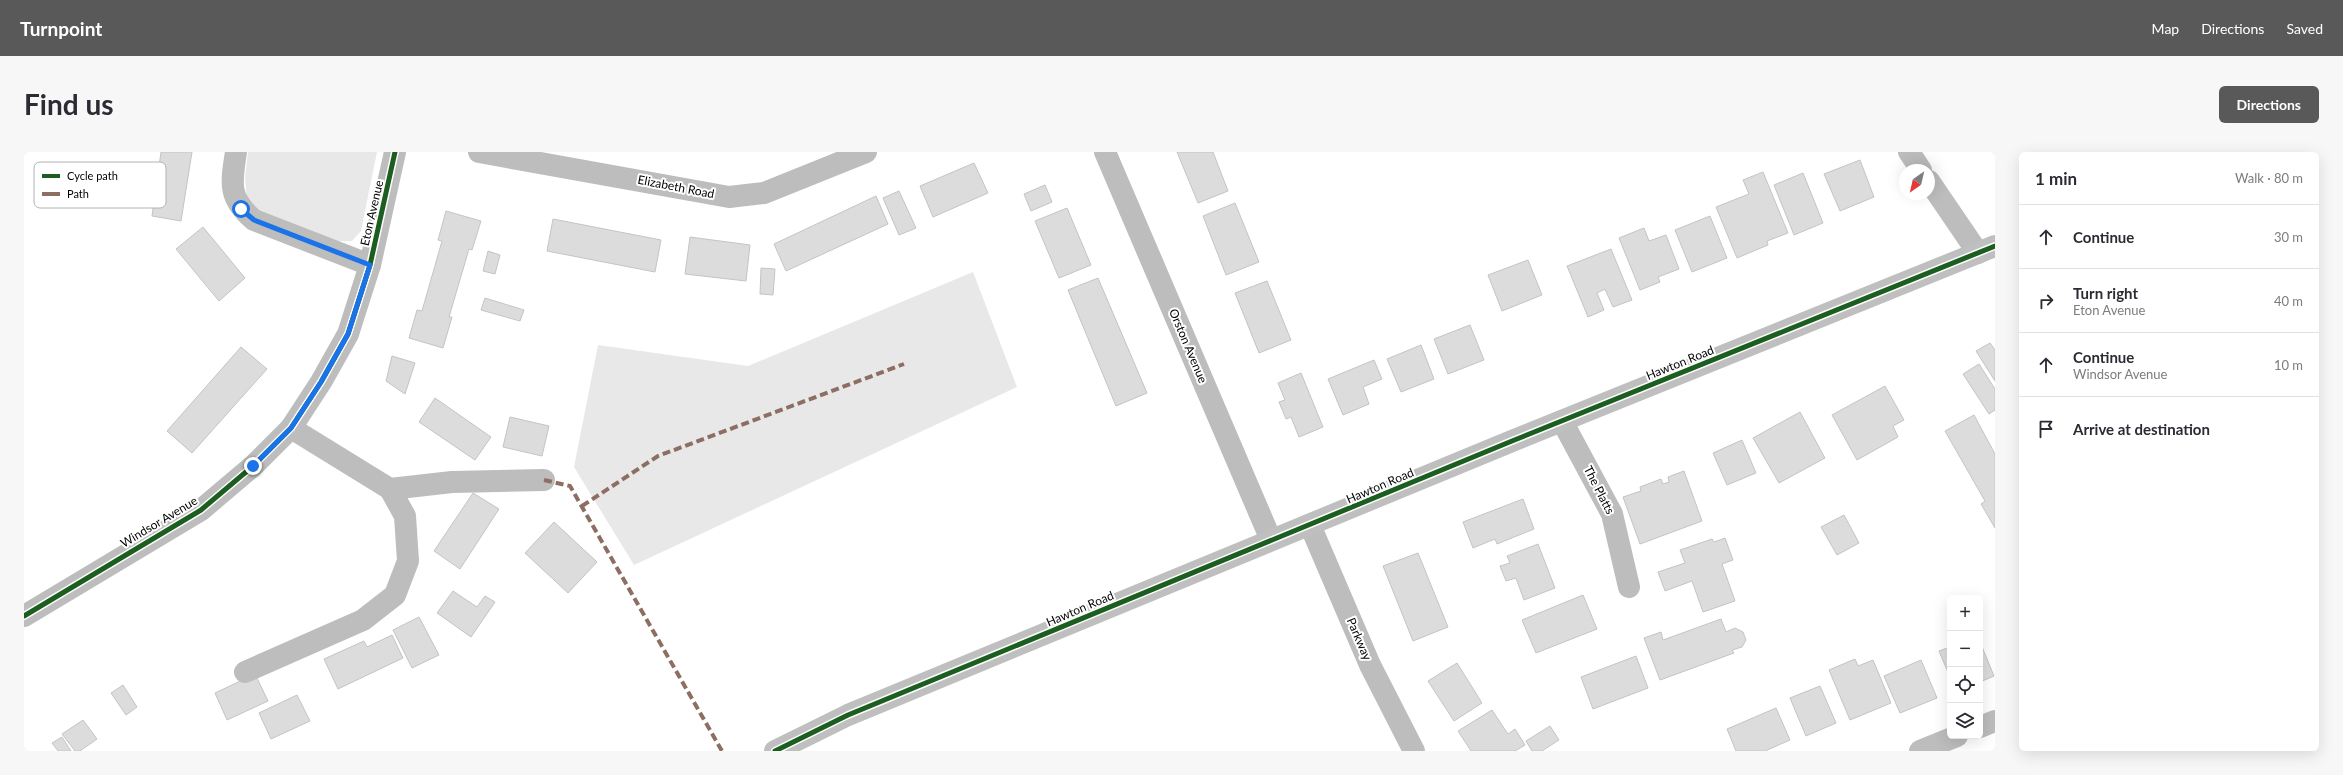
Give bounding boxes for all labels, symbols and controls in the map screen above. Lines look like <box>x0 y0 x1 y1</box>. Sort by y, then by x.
text: Turnpoint <box>20 17 102 40</box>
text: Map <box>2152 20 2179 37</box>
text: Directions <box>2201 20 2264 37</box>
text: Saved <box>2286 20 2323 37</box>
button: Directions <box>2219 86 2319 123</box>
text: Find us <box>24 87 114 121</box>
legend <box>34 162 166 208</box>
north arrow <box>1899 164 1935 200</box>
text: 1 min <box>2035 168 2077 189</box>
text: Cycle path <box>67 169 118 182</box>
text: Walk · 80 m <box>2235 170 2303 186</box>
street label: Elizabeth Road <box>637 172 716 201</box>
street label: Eton Avenue <box>357 179 386 247</box>
text: Path <box>67 187 89 200</box>
route start <box>232 200 250 218</box>
icon: ahead <box>2035 226 2057 248</box>
text: Continue <box>2073 228 2134 246</box>
text: 30 m <box>2274 229 2303 245</box>
text: Turn right <box>2073 284 2138 302</box>
icon: right <box>2035 290 2057 312</box>
text: 40 m <box>2274 293 2303 309</box>
text: Eton Avenue <box>2073 302 2145 318</box>
street label: Orston Avenue <box>1166 306 1211 385</box>
street label: Hawton Road <box>1644 342 1716 383</box>
text: Continue <box>2073 348 2134 366</box>
icon: ahead <box>2035 354 2057 376</box>
text: 10 m <box>2274 357 2303 373</box>
text: Windsor Avenue <box>2073 366 2167 382</box>
icon: arrive <box>2035 418 2057 440</box>
text: Arrive at destination <box>2073 420 2210 438</box>
route end <box>244 457 262 475</box>
street label: The Platts <box>1581 463 1618 517</box>
street label: Hawton Road <box>1344 465 1416 506</box>
street label: Windsor Avenue <box>118 493 200 550</box>
street label: Hawton Road <box>1044 588 1116 629</box>
map controls <box>1947 595 1983 739</box>
button: + <box>1947 595 1983 631</box>
street label: Parkway <box>1344 615 1375 663</box>
button: − <box>1947 631 1983 667</box>
button: locate <box>1947 667 1983 703</box>
button: layers <box>1947 703 1983 739</box>

